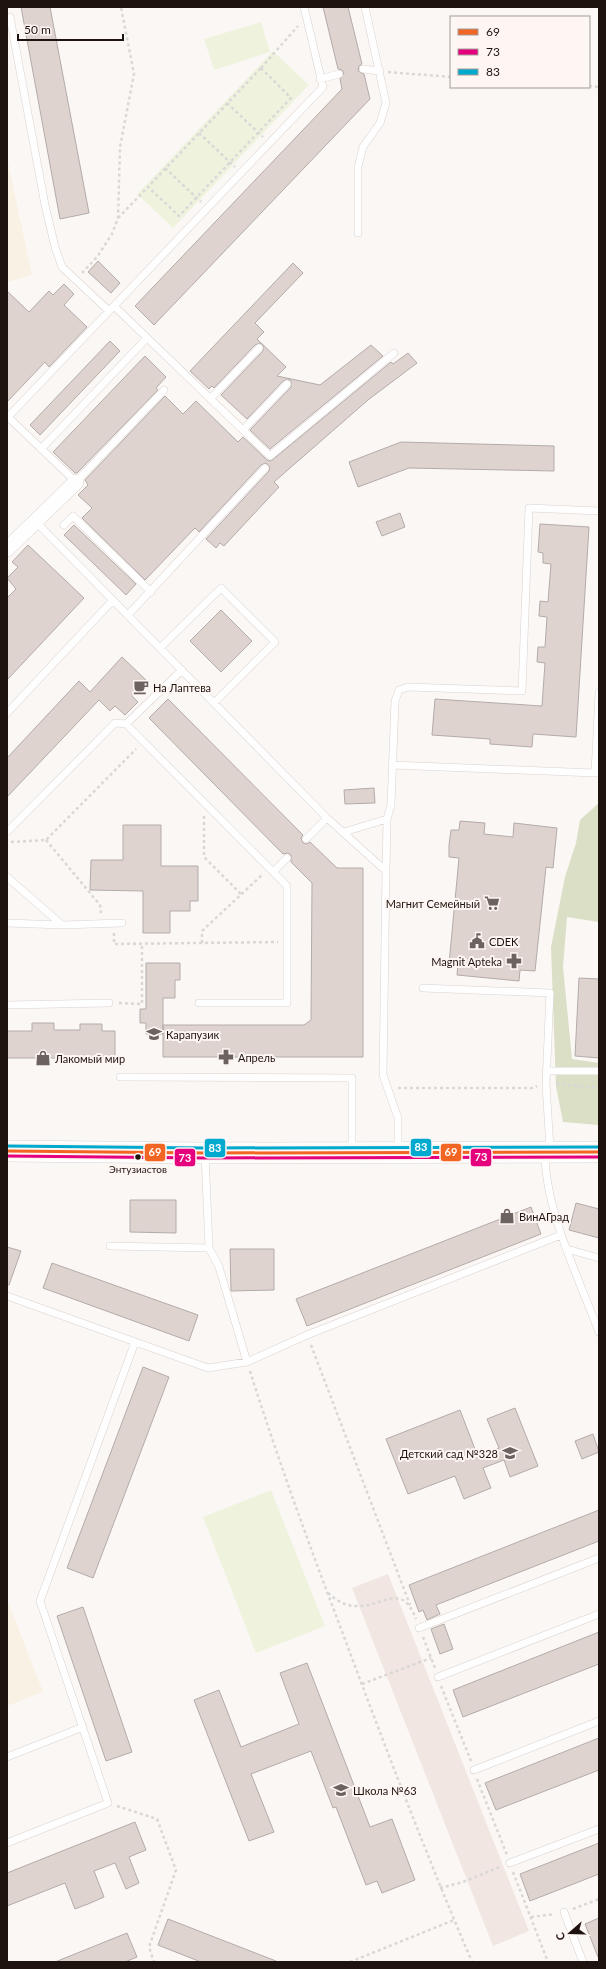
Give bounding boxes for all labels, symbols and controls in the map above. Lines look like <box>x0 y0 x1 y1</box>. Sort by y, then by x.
scale bar <box>18 16 123 42</box>
legend <box>450 16 590 88</box>
text: 50 m <box>24 22 51 37</box>
text: 69 <box>486 24 500 39</box>
text: 73 <box>486 44 500 59</box>
text: 83 <box>486 64 500 79</box>
cafe icon: На Лаптева <box>132 678 150 696</box>
place label: На Лаптева <box>153 681 211 694</box>
supermarket icon: Магнит Семейный <box>483 894 501 912</box>
place label: Магнит Семейный <box>386 897 480 910</box>
public building icon: CDEK <box>468 932 486 950</box>
place label: CDEK <box>489 935 519 948</box>
pharmacy icon: Magnit Apteka <box>505 952 523 970</box>
place label: Magnit Apteka <box>431 955 502 968</box>
school or university icon: Карапузик <box>145 1025 163 1043</box>
place label: Карапузик <box>166 1028 219 1041</box>
pharmacy icon: Апрель <box>217 1048 235 1066</box>
shop icon: Лакомый мир <box>34 1049 52 1067</box>
place label: Апрель <box>238 1051 275 1064</box>
place label: Лакомый мир <box>54 1052 125 1065</box>
line badge: 83 <box>204 1138 226 1158</box>
line badge: 83 <box>410 1138 432 1157</box>
text: 83 <box>415 1140 427 1153</box>
text: 83 <box>209 1141 221 1154</box>
line badge: 69 <box>144 1143 166 1162</box>
line badge: 69 <box>440 1143 462 1162</box>
text: 69 <box>149 1145 161 1158</box>
text: 69 <box>445 1145 457 1158</box>
line badge: 73 <box>174 1148 196 1167</box>
line badge: 73 <box>470 1148 492 1167</box>
text: 73 <box>475 1150 487 1163</box>
text: 73 <box>179 1151 191 1164</box>
marker: Энтузиастов <box>133 1152 143 1162</box>
place label: Энтузиастов <box>109 1163 167 1175</box>
shop icon: ВинАГрад <box>498 1207 516 1225</box>
place label: ВинАГрад <box>519 1210 569 1223</box>
school or university icon: Детский сад №328 <box>501 1444 519 1462</box>
place label: Детский сад №328 <box>400 1447 498 1460</box>
school or university icon: Школа №63 <box>332 1781 350 1799</box>
place label: Школа №63 <box>353 1784 417 1797</box>
north arrow <box>550 1913 590 1953</box>
text: С <box>553 1930 567 1942</box>

